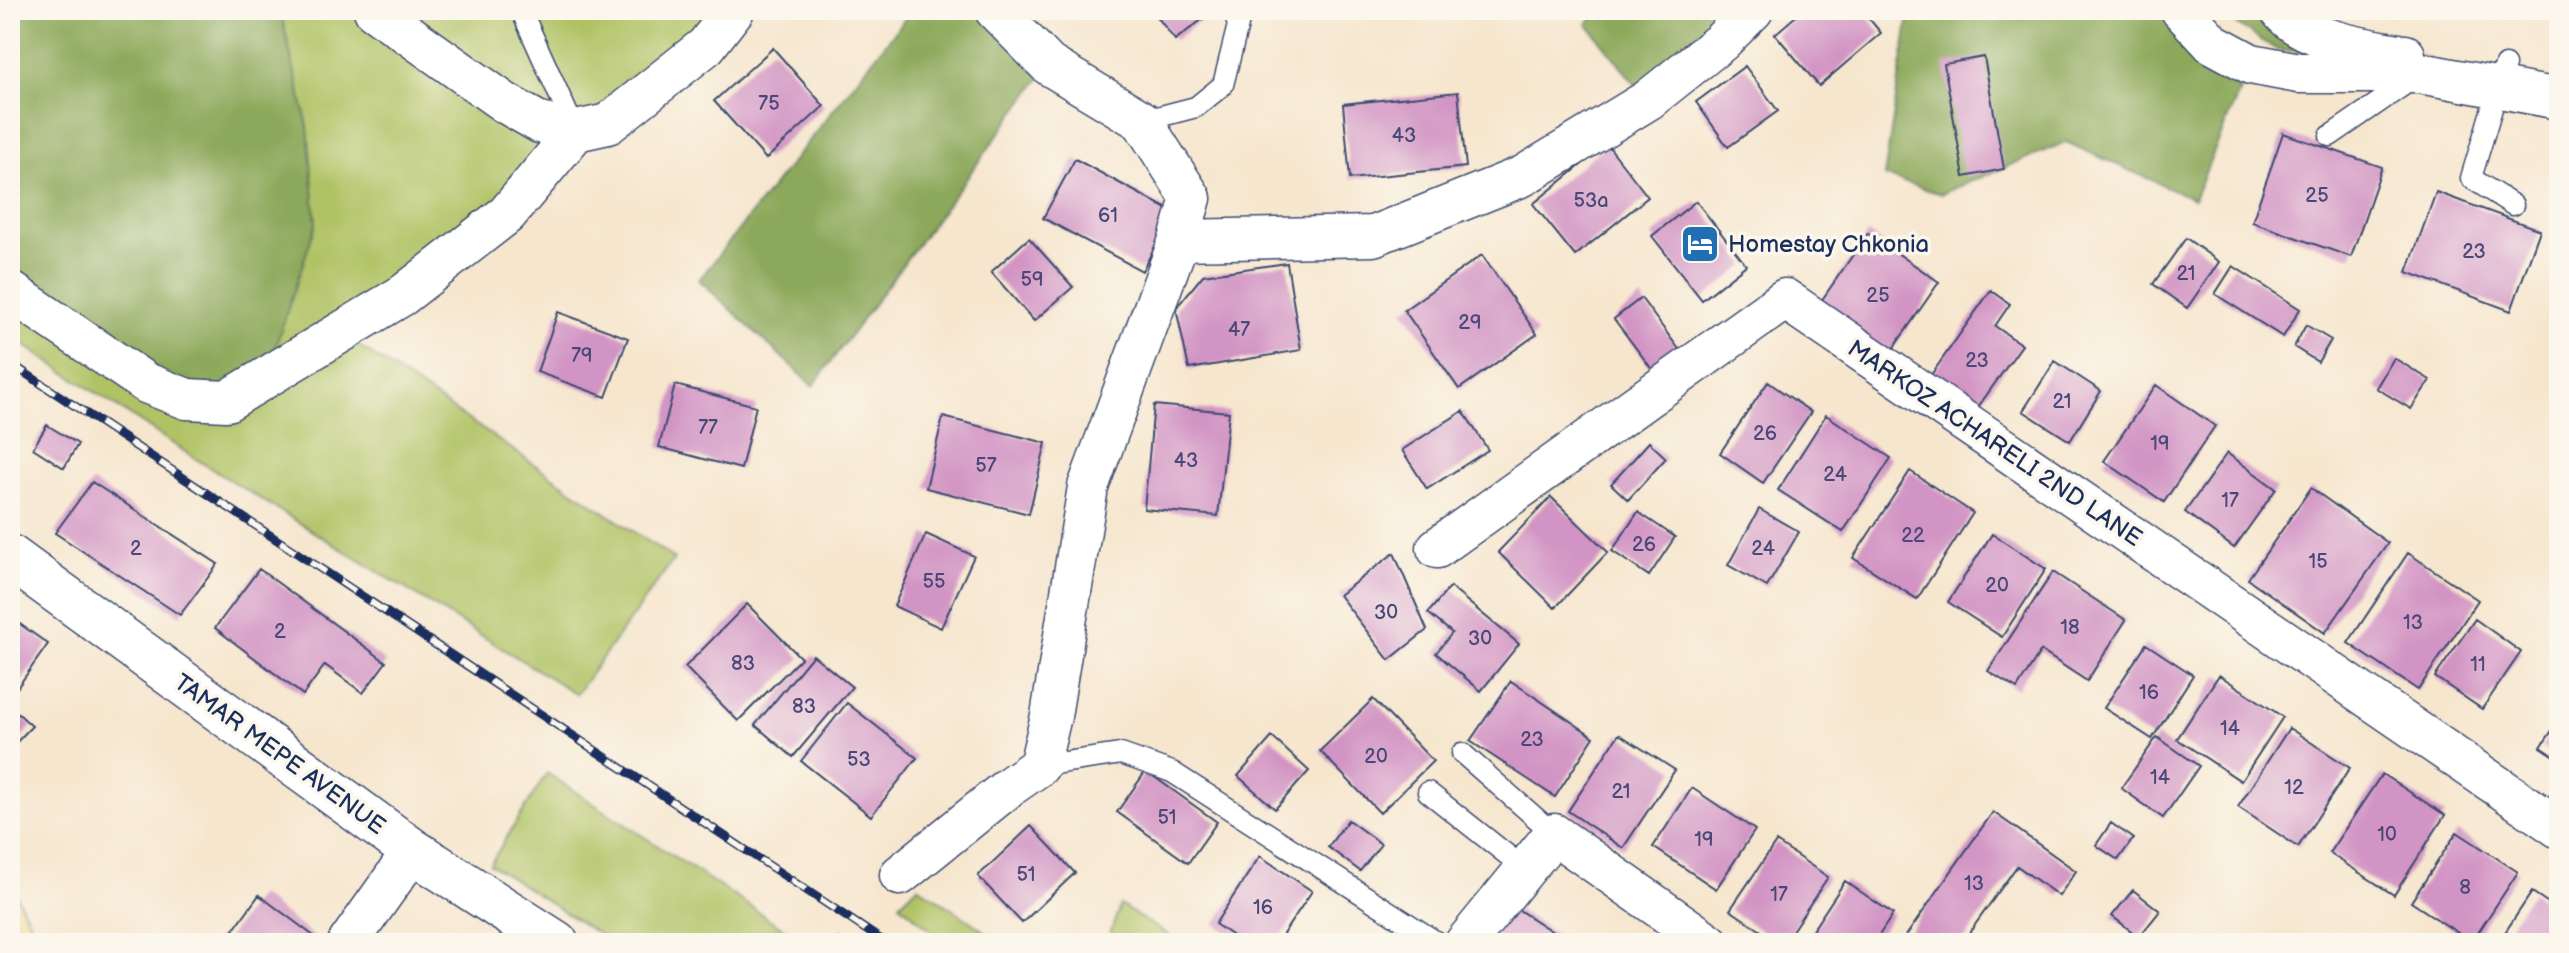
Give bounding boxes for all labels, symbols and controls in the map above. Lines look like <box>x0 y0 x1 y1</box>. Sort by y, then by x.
house number: 75 <box>758 92 780 116</box>
house number: 43 <box>1392 124 1416 148</box>
house number: 25 <box>2305 184 2329 208</box>
house number: 53a <box>1573 189 1609 213</box>
house number: 61 <box>1098 204 1118 228</box>
hotel icon: Homestay Chkonia <box>1679 223 1721 265</box>
place label: Homestay Chkonia <box>1728 230 1929 259</box>
house number: 23 <box>2462 240 2486 264</box>
house number: 21 <box>2176 262 2196 286</box>
house number: 59 <box>1020 268 1044 292</box>
house number: 25 <box>1866 284 1890 308</box>
house number: 29 <box>1458 311 1482 335</box>
house number: 47 <box>1228 318 1250 342</box>
street label: MARKOZ ACHARELI 2ND LANE <box>1842 334 2147 553</box>
house number: 79 <box>571 344 593 368</box>
house number: 23 <box>1965 349 1989 373</box>
house number: 21 <box>2052 390 2072 414</box>
house number: 77 <box>698 416 718 440</box>
house number: 26 <box>1753 422 1777 446</box>
house number: 19 <box>2150 432 2170 456</box>
house number: 43 <box>1174 449 1198 473</box>
house number: 57 <box>975 454 997 478</box>
house number: 24 <box>1823 463 1847 487</box>
house number: 17 <box>2221 489 2239 513</box>
house number: 22 <box>1901 524 1925 548</box>
house number: 26 <box>1632 533 1656 557</box>
house number: 2 <box>130 537 142 561</box>
house number: 24 <box>1751 537 1775 561</box>
house number: 15 <box>2308 550 2328 574</box>
house number: 55 <box>923 570 945 594</box>
house number: 20 <box>1985 574 2009 598</box>
house number: 30 <box>1374 601 1398 625</box>
house number: 13 <box>2403 611 2423 635</box>
house number: 18 <box>2060 616 2080 640</box>
house number: 2 <box>274 620 286 644</box>
house number: 30 <box>1468 627 1492 651</box>
house number: 83 <box>731 652 755 676</box>
house number: 11 <box>2470 653 2486 677</box>
street label: TAMAR MEPE AVENUE <box>168 668 391 841</box>
house number: 16 <box>2139 681 2159 705</box>
house number: 83 <box>792 695 816 719</box>
house number: 14 <box>2220 717 2240 741</box>
house number: 23 <box>1520 728 1544 752</box>
house number: 20 <box>1364 745 1388 769</box>
house number: 53 <box>847 748 871 772</box>
house number: 14 <box>2150 766 2170 790</box>
house number: 12 <box>2284 776 2304 800</box>
house number: 21 <box>1611 780 1631 804</box>
house number: 51 <box>1157 806 1177 830</box>
house number: 10 <box>2377 823 2397 847</box>
house number: 19 <box>1694 828 1714 852</box>
house number: 51 <box>1016 863 1036 887</box>
house number: 13 <box>1964 872 1984 896</box>
house number: 8 <box>2459 876 2471 900</box>
house number: 17 <box>1770 883 1788 907</box>
house number: 16 <box>1253 896 1273 920</box>

